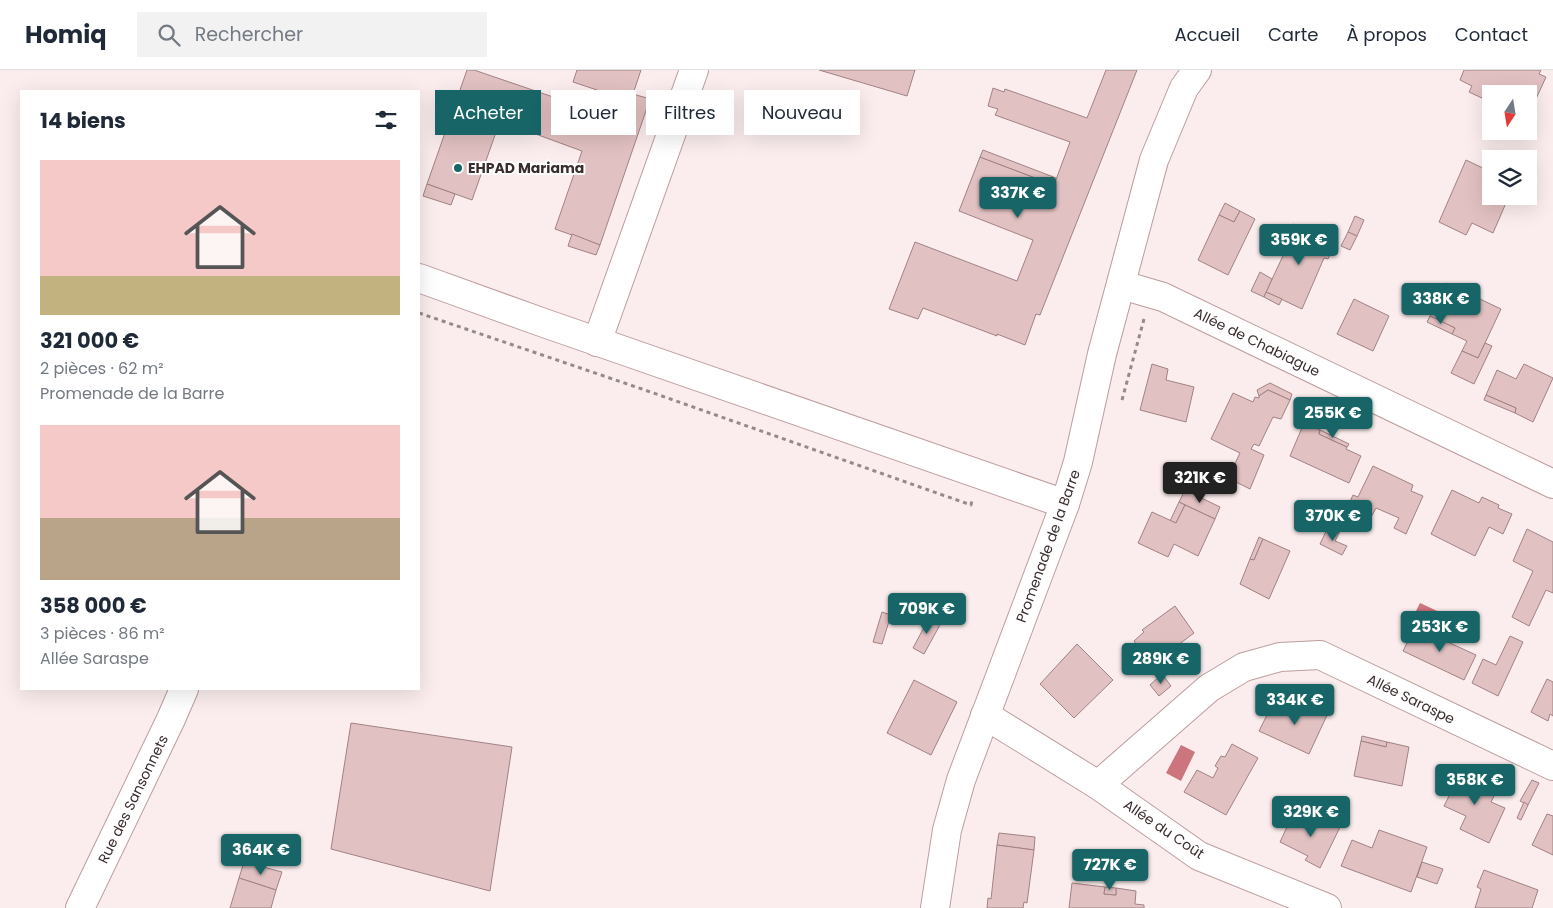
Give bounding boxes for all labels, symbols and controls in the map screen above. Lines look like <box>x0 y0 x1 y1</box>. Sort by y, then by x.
search box <box>137 12 487 57</box>
text: Homiq <box>25 18 107 51</box>
icon: search <box>155 21 183 49</box>
text: Rechercher <box>195 21 303 48</box>
text: Accueil <box>1174 22 1240 47</box>
text: Carte <box>1268 22 1318 47</box>
text: À propos <box>1346 22 1427 47</box>
text: Contact <box>1455 22 1528 47</box>
north arrow <box>1482 85 1538 140</box>
map controls <box>1482 85 1537 205</box>
chip: Acheter <box>435 90 541 135</box>
chip: Louer <box>551 90 636 135</box>
chip: Filtres <box>646 90 734 135</box>
chip: Nouveau <box>744 90 860 135</box>
text: 14 biens <box>40 106 126 135</box>
icon: filters <box>372 106 400 134</box>
button: layers <box>1482 150 1537 205</box>
place label: EHPAD Mariama <box>468 158 584 178</box>
marker: EHPAD Mariama <box>452 162 464 174</box>
pin: 337K € <box>977 176 1059 219</box>
text: 337K € <box>990 181 1046 204</box>
icon: home <box>175 192 265 282</box>
pin: 359K € <box>1258 224 1340 266</box>
text: 359K € <box>1270 228 1328 251</box>
pin: 338K € <box>1400 282 1482 325</box>
text: 338K € <box>1412 287 1470 310</box>
street label: Allée de Chabiague <box>1191 303 1324 381</box>
text: 321 000 € <box>40 326 139 355</box>
text: 2 pièces · 62 m² <box>40 357 163 380</box>
text: Promenade de la Barre <box>40 382 224 405</box>
pin: 255K € <box>1292 396 1374 439</box>
text: 255K € <box>1304 401 1362 424</box>
icon: home <box>175 457 265 547</box>
pin: 321K € <box>1159 462 1241 504</box>
street label: Promenade de la Barre <box>1011 466 1085 625</box>
text: 321K € <box>1174 466 1226 489</box>
pin: 370K € <box>1292 500 1374 542</box>
text: 370K € <box>1305 504 1361 527</box>
text: 358 000 € <box>40 591 147 620</box>
pin: 709K € <box>886 592 968 635</box>
text: 709K € <box>899 597 955 620</box>
pin: 253K € <box>1399 610 1481 653</box>
text: 253K € <box>1412 615 1468 638</box>
text: 3 pièces · 86 m² <box>40 622 165 645</box>
pin: 289K € <box>1120 642 1202 685</box>
text: Allée Saraspe <box>40 647 149 670</box>
text: 289K € <box>1133 647 1189 670</box>
street label: Allée Saraspe <box>1364 669 1458 729</box>
pin: 334K € <box>1254 684 1336 726</box>
text: 334K € <box>1266 688 1324 711</box>
street label: Rue des Sansonnets <box>93 731 173 867</box>
pin: 358K € <box>1434 764 1516 806</box>
text: 358K € <box>1446 768 1504 791</box>
street label: Allée du Coût <box>1120 795 1208 863</box>
pin: 329K € <box>1270 796 1352 838</box>
text: 329K € <box>1283 800 1339 823</box>
pin: 364K € <box>220 834 302 876</box>
text: 364K € <box>232 838 290 861</box>
pin: 727K € <box>1069 848 1151 891</box>
text: 727K € <box>1083 853 1137 876</box>

